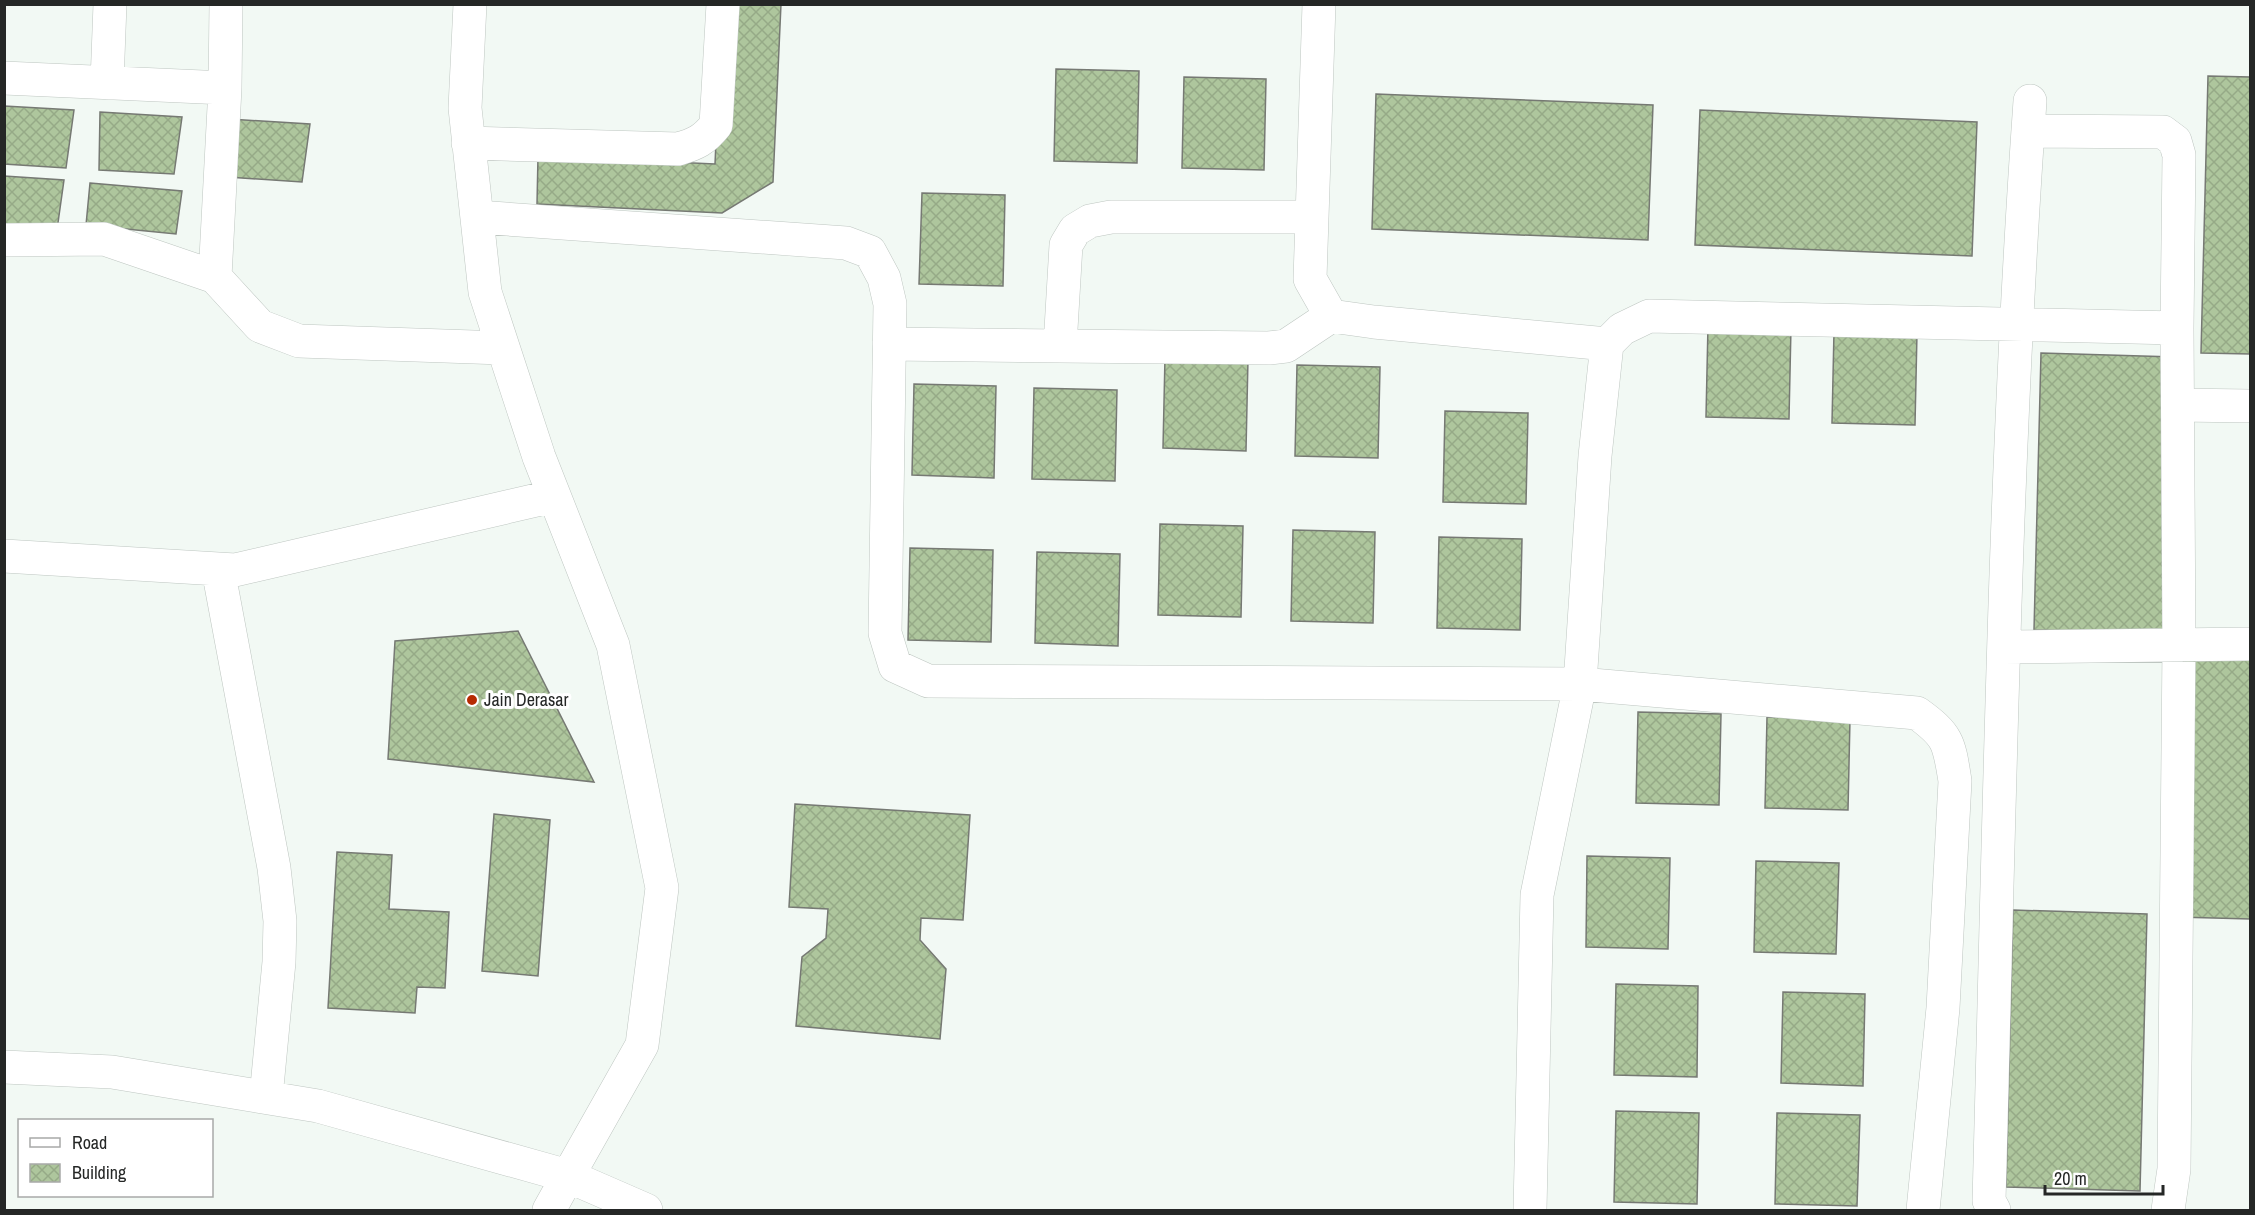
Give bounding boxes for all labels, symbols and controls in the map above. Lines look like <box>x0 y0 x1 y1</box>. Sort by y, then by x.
place label: Jain Derasar <box>484 687 569 712</box>
marker: Jain Derasar <box>465 693 479 707</box>
legend <box>18 1119 213 1197</box>
text: Road <box>72 1130 107 1155</box>
scale bar <box>2045 1158 2164 1196</box>
text: Building <box>72 1160 127 1185</box>
text: 20 m <box>2054 1166 2087 1191</box>

